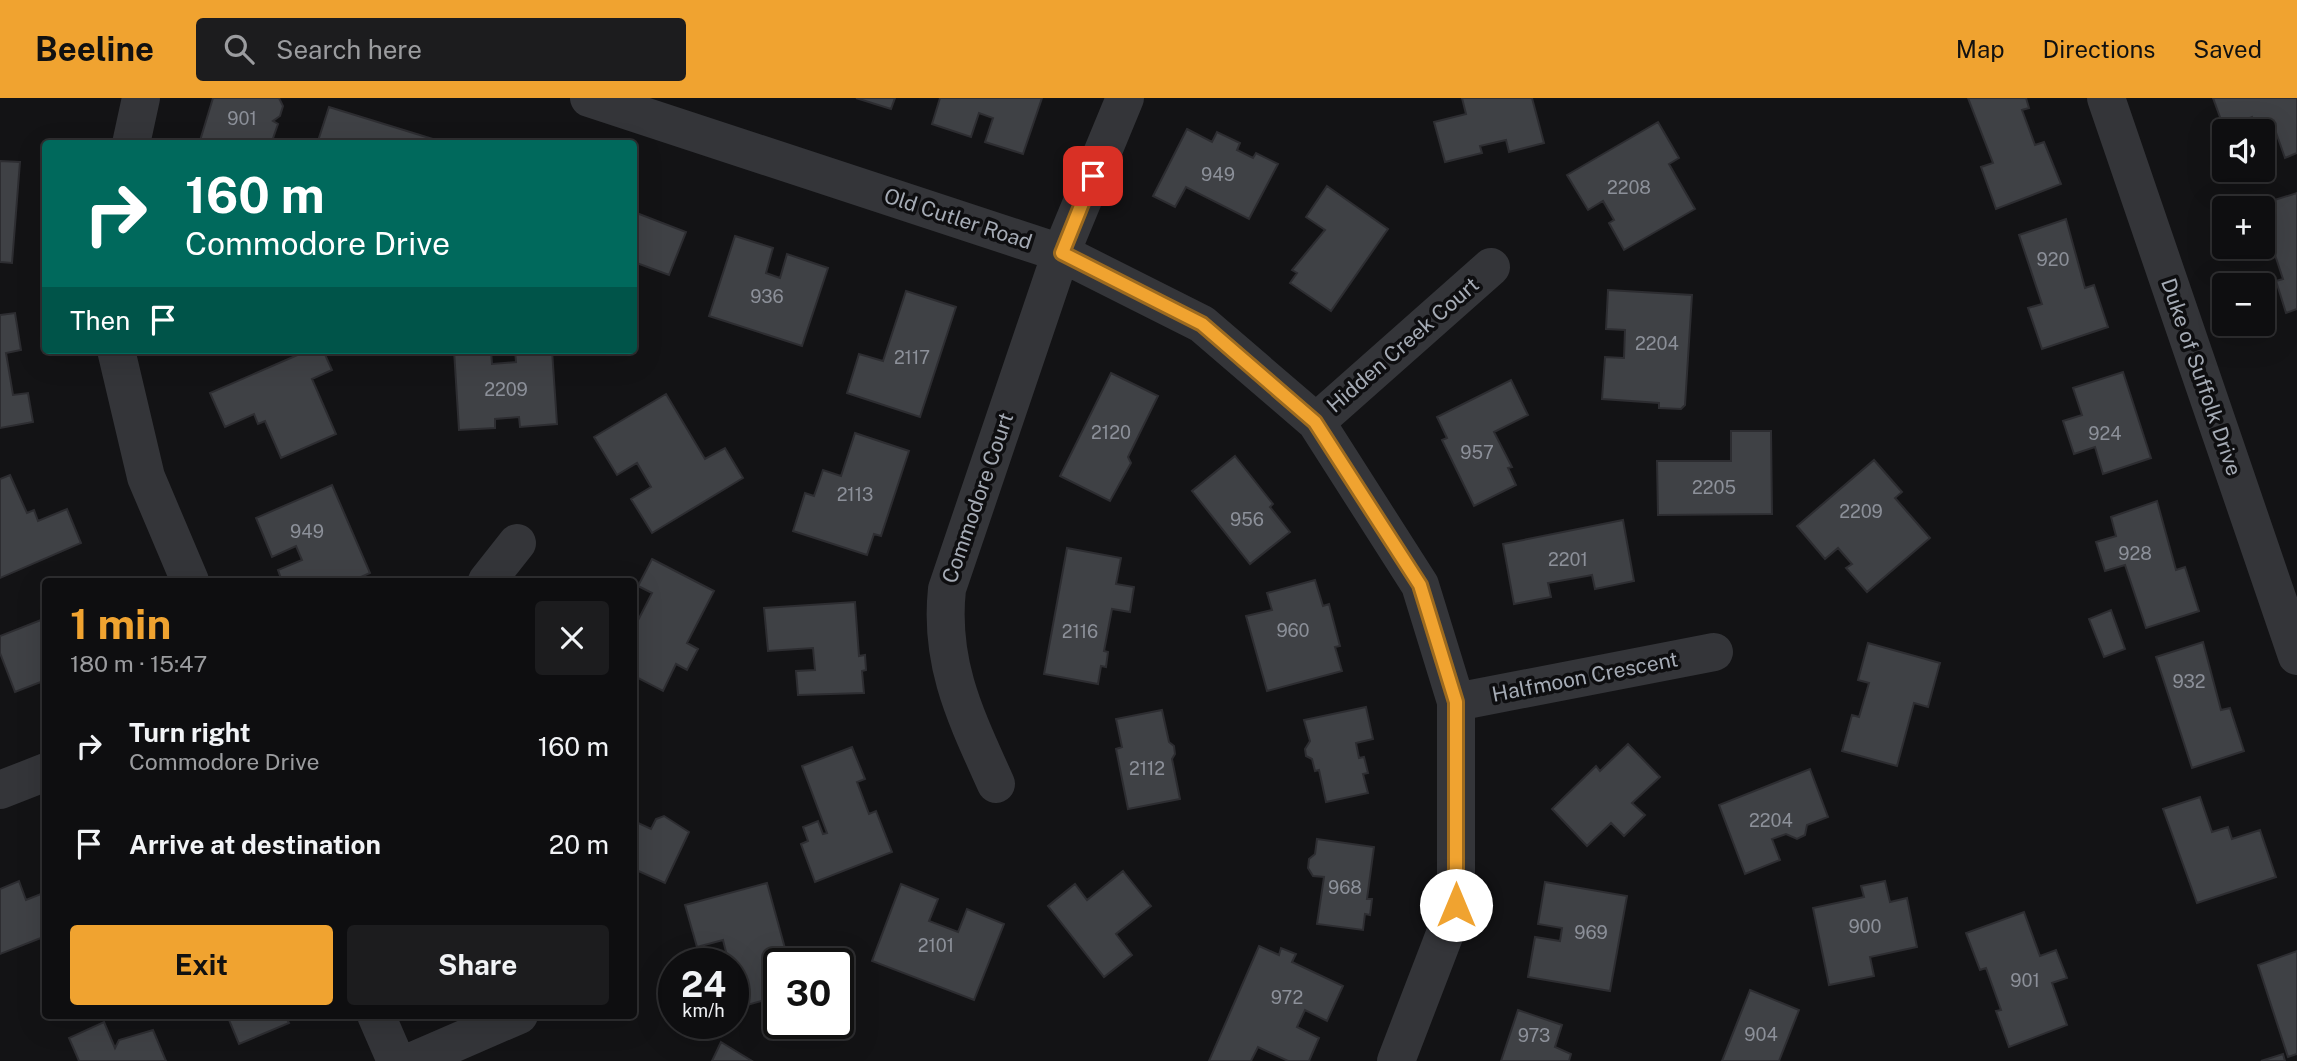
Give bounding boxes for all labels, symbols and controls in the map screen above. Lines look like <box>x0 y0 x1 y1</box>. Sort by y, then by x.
search box <box>196 18 686 81</box>
text: Beeline <box>35 30 154 68</box>
icon: search <box>220 30 258 68</box>
text: Search here <box>276 34 422 65</box>
text: Map <box>1956 35 2005 63</box>
text: Directions <box>2043 35 2155 63</box>
text: Saved <box>2193 35 2262 63</box>
house number: 901 <box>227 108 257 129</box>
map controls <box>2212 119 2275 336</box>
button: sound <box>2212 119 2275 182</box>
pin <box>1063 146 1123 206</box>
icon: arrive <box>1074 157 1112 195</box>
house number: 949 <box>1201 164 1235 185</box>
text: 160 m <box>185 166 325 224</box>
icon: right <box>70 168 161 259</box>
house number: 2208 <box>1607 177 1651 198</box>
street label: Old Cutler Road <box>881 183 1035 254</box>
button: + <box>2212 196 2275 259</box>
text: Commodore Drive <box>185 225 450 262</box>
house number: 920 <box>2037 249 2070 270</box>
street label: Hidden Creek Court <box>1322 272 1484 417</box>
button: − <box>2212 273 2275 336</box>
street label: Duke of Suffolk Drive <box>2156 275 2247 479</box>
house number: 936 <box>750 286 784 307</box>
icon: arrive <box>144 301 182 339</box>
text: Then <box>70 305 130 336</box>
house number: 2204 <box>1635 333 1679 354</box>
house number: 2117 <box>894 347 930 368</box>
house number: 2209 <box>484 379 528 400</box>
street label: Commodore Court <box>937 409 1018 586</box>
house number: 2120 <box>1091 422 1131 443</box>
house number: 924 <box>2088 423 2122 444</box>
house number: 957 <box>1460 442 1494 463</box>
house number: 2205 <box>1692 477 1736 498</box>
house number: 2113 <box>837 484 873 505</box>
house number: 2209 <box>1839 501 1883 522</box>
house number: 956 <box>1230 509 1264 530</box>
house number: 949 <box>290 521 324 542</box>
house number: 928 <box>2118 543 2152 564</box>
house number: 2201 <box>1548 549 1588 570</box>
text: 1 min <box>70 599 171 648</box>
button: close <box>535 601 609 675</box>
house number: 960 <box>1276 620 1310 641</box>
house number: 2116 <box>1062 621 1098 642</box>
street label: Halfmoon Crescent <box>1490 646 1680 707</box>
text: 180 m · 15:47 <box>70 650 207 677</box>
house number: 932 <box>2172 671 2206 692</box>
text: Turn right <box>129 717 251 748</box>
icon: right <box>70 727 108 765</box>
text: 160 m <box>538 731 609 762</box>
text: Commodore Drive <box>129 748 320 775</box>
house number: 2112 <box>1129 758 1165 779</box>
house number: 2204 <box>1749 810 1793 831</box>
icon: arrive <box>70 825 108 863</box>
text: Arrive at destination <box>129 829 381 860</box>
text: 20 m <box>549 829 609 860</box>
position arrow <box>1419 868 1493 942</box>
house number: 968 <box>1328 877 1362 898</box>
house number: 900 <box>1848 916 1882 937</box>
house number: 969 <box>1574 922 1608 943</box>
button: Exit <box>70 925 333 1005</box>
button: Share <box>347 925 609 1005</box>
house number: 2101 <box>918 935 954 956</box>
speed limit sign: 30 <box>763 948 854 1039</box>
text: 24 <box>681 964 726 1005</box>
house number: 901 <box>2010 970 2040 991</box>
house number: 972 <box>1271 987 1303 1008</box>
text: km/h <box>682 1000 725 1021</box>
house number: 904 <box>1744 1024 1778 1045</box>
house number: 973 <box>1518 1025 1550 1046</box>

